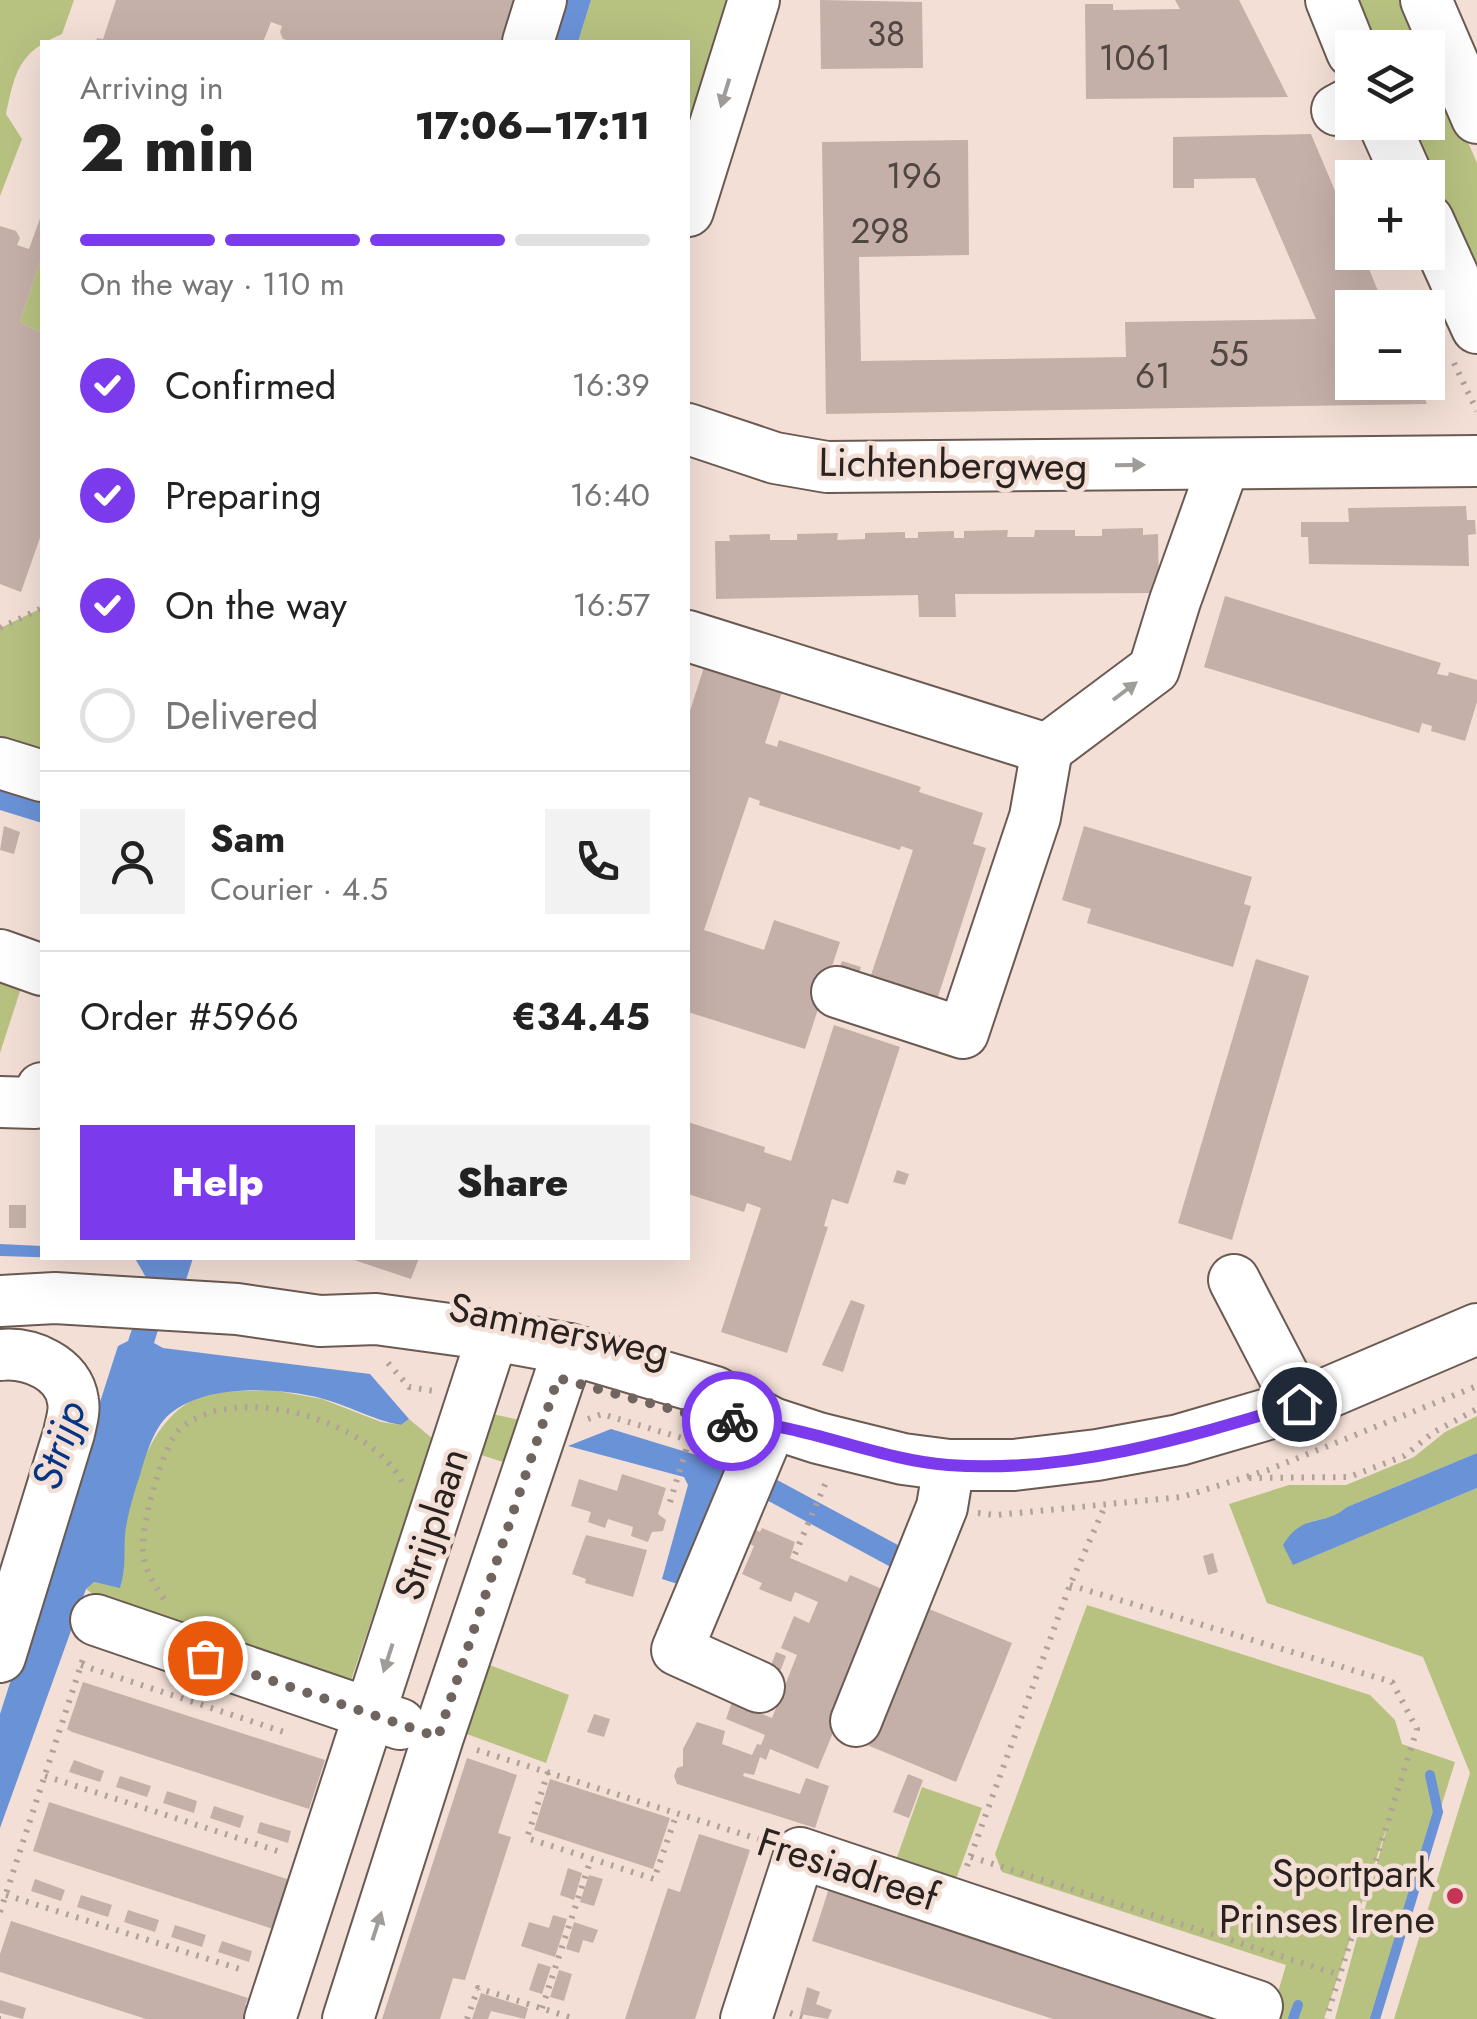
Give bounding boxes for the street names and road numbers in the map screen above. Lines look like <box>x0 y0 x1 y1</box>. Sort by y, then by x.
street label: Lichtenbergweg <box>818 433 1088 495</box>
street label: Sammersweg <box>444 1277 674 1381</box>
street label: Strijplaan <box>379 1440 483 1608</box>
street label: Fresiadreef <box>750 1812 947 1926</box>

